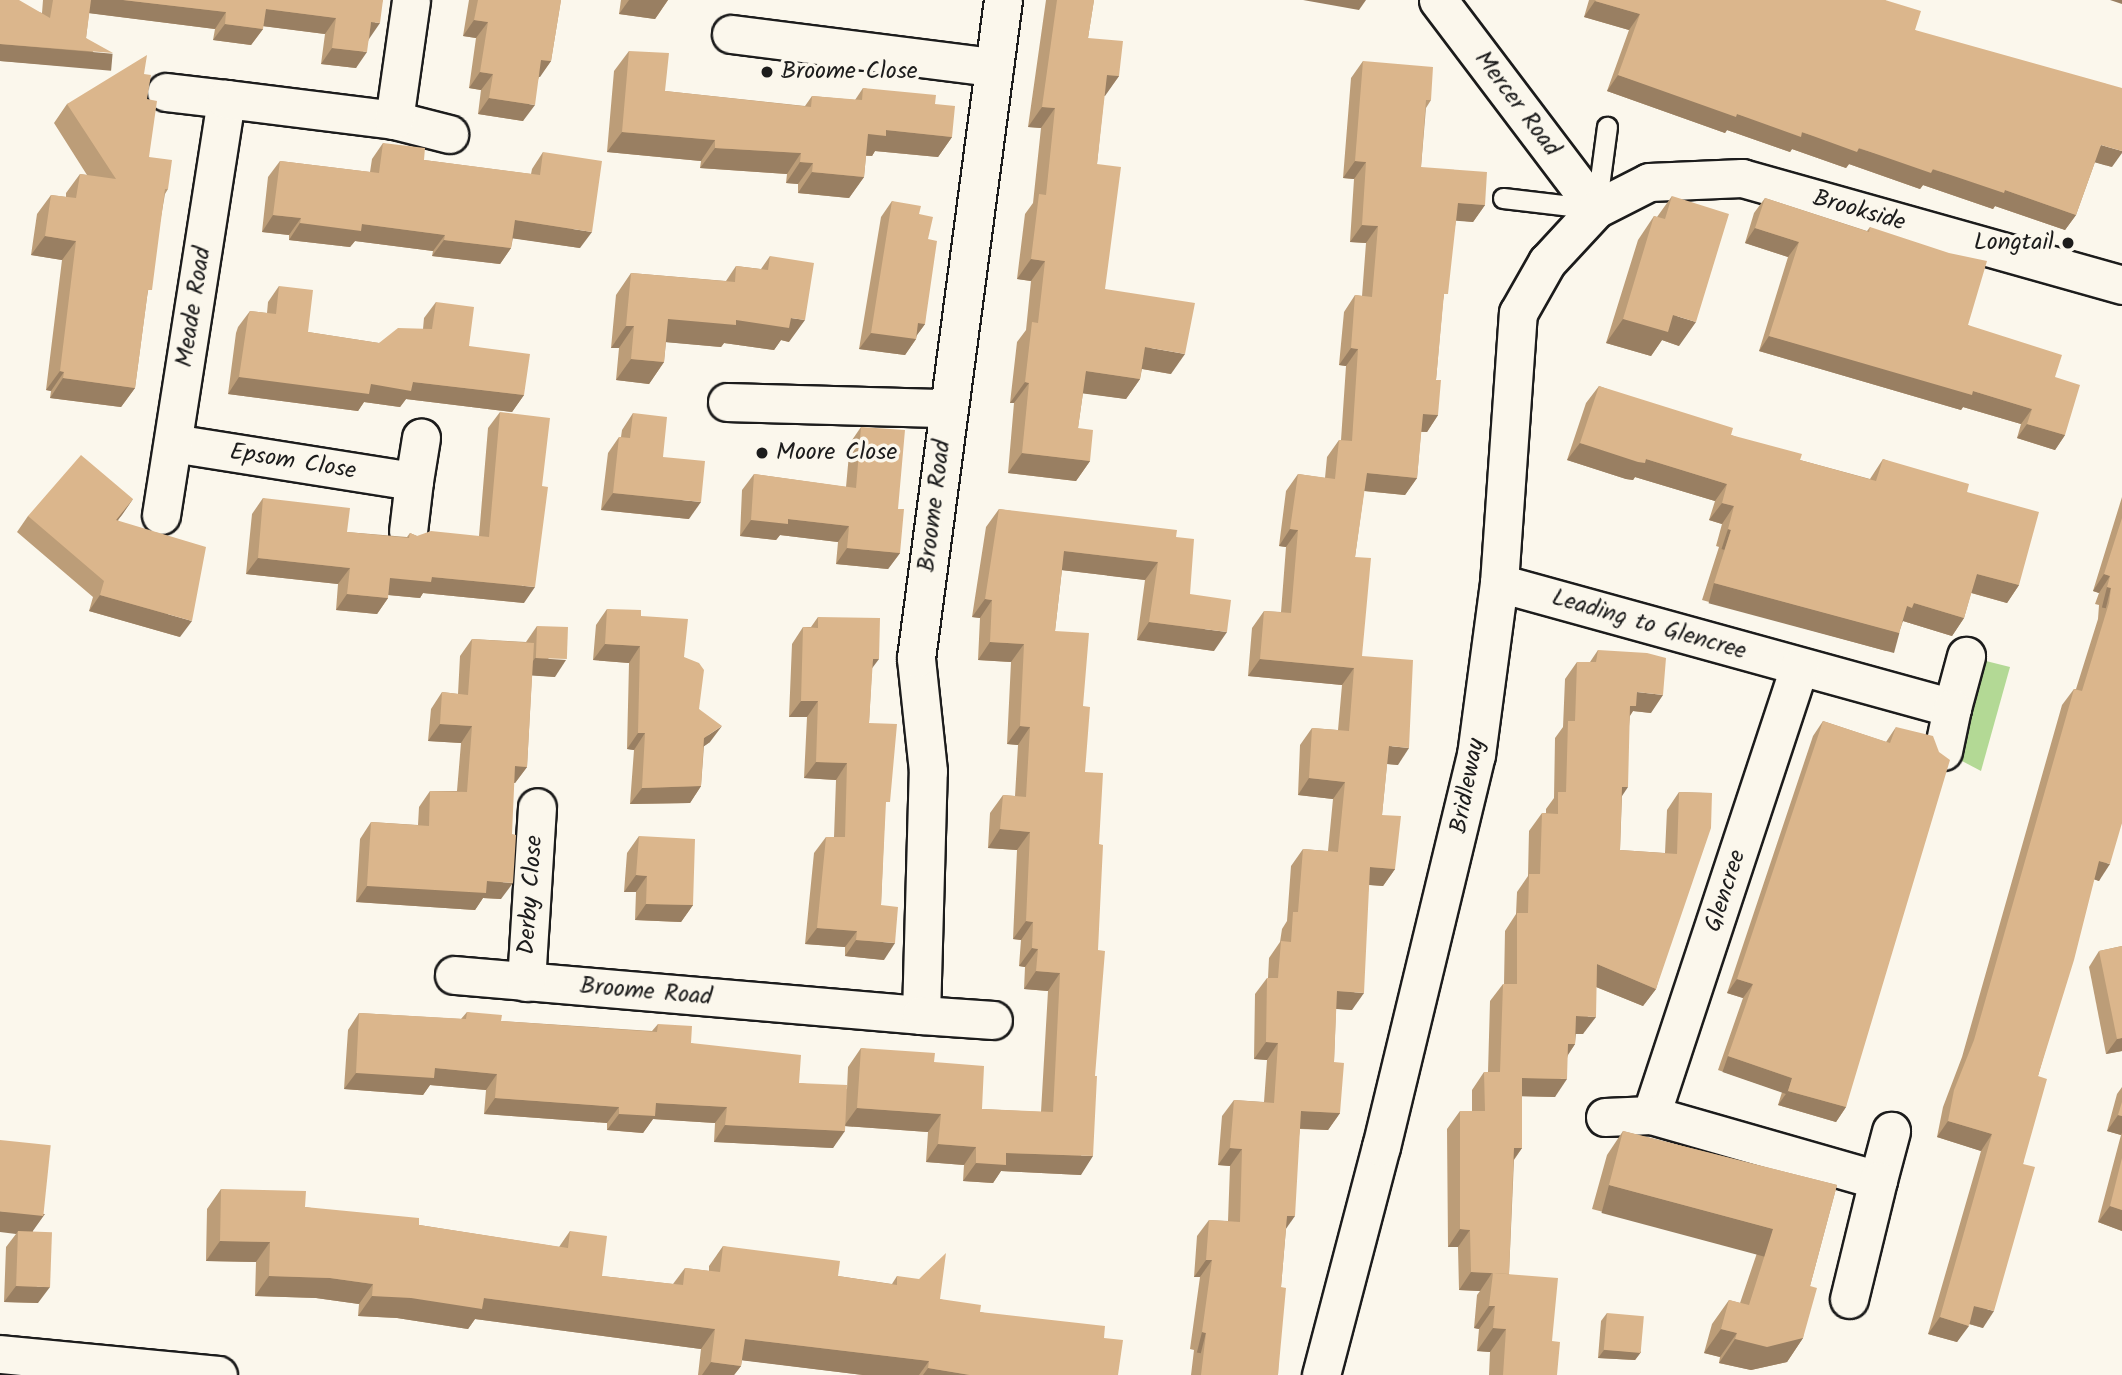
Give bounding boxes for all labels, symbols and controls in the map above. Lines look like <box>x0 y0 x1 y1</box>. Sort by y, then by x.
street label: Mercer Road <box>1468 45 1566 163</box>
place label: Broome Close <box>781 58 918 86</box>
marker: Broome Close <box>759 64 775 80</box>
street label: Brookside <box>1809 184 1909 238</box>
place label: Longtail <box>1974 229 2054 257</box>
marker: Longtail <box>2060 235 2076 251</box>
street label: Meade Road <box>170 245 218 369</box>
street label: Epsom Close <box>228 438 358 486</box>
street label: Broome Road <box>913 438 957 574</box>
place label: Moore Close <box>776 439 897 467</box>
marker: Moore Close <box>754 445 770 461</box>
street label: Leading to Glencree <box>1549 583 1749 667</box>
street label: Bridleway <box>1445 736 1491 836</box>
street label: Derby Close <box>512 834 550 956</box>
street label: Glencree <box>1699 846 1753 936</box>
street label: Broome Road <box>579 972 713 1012</box>

